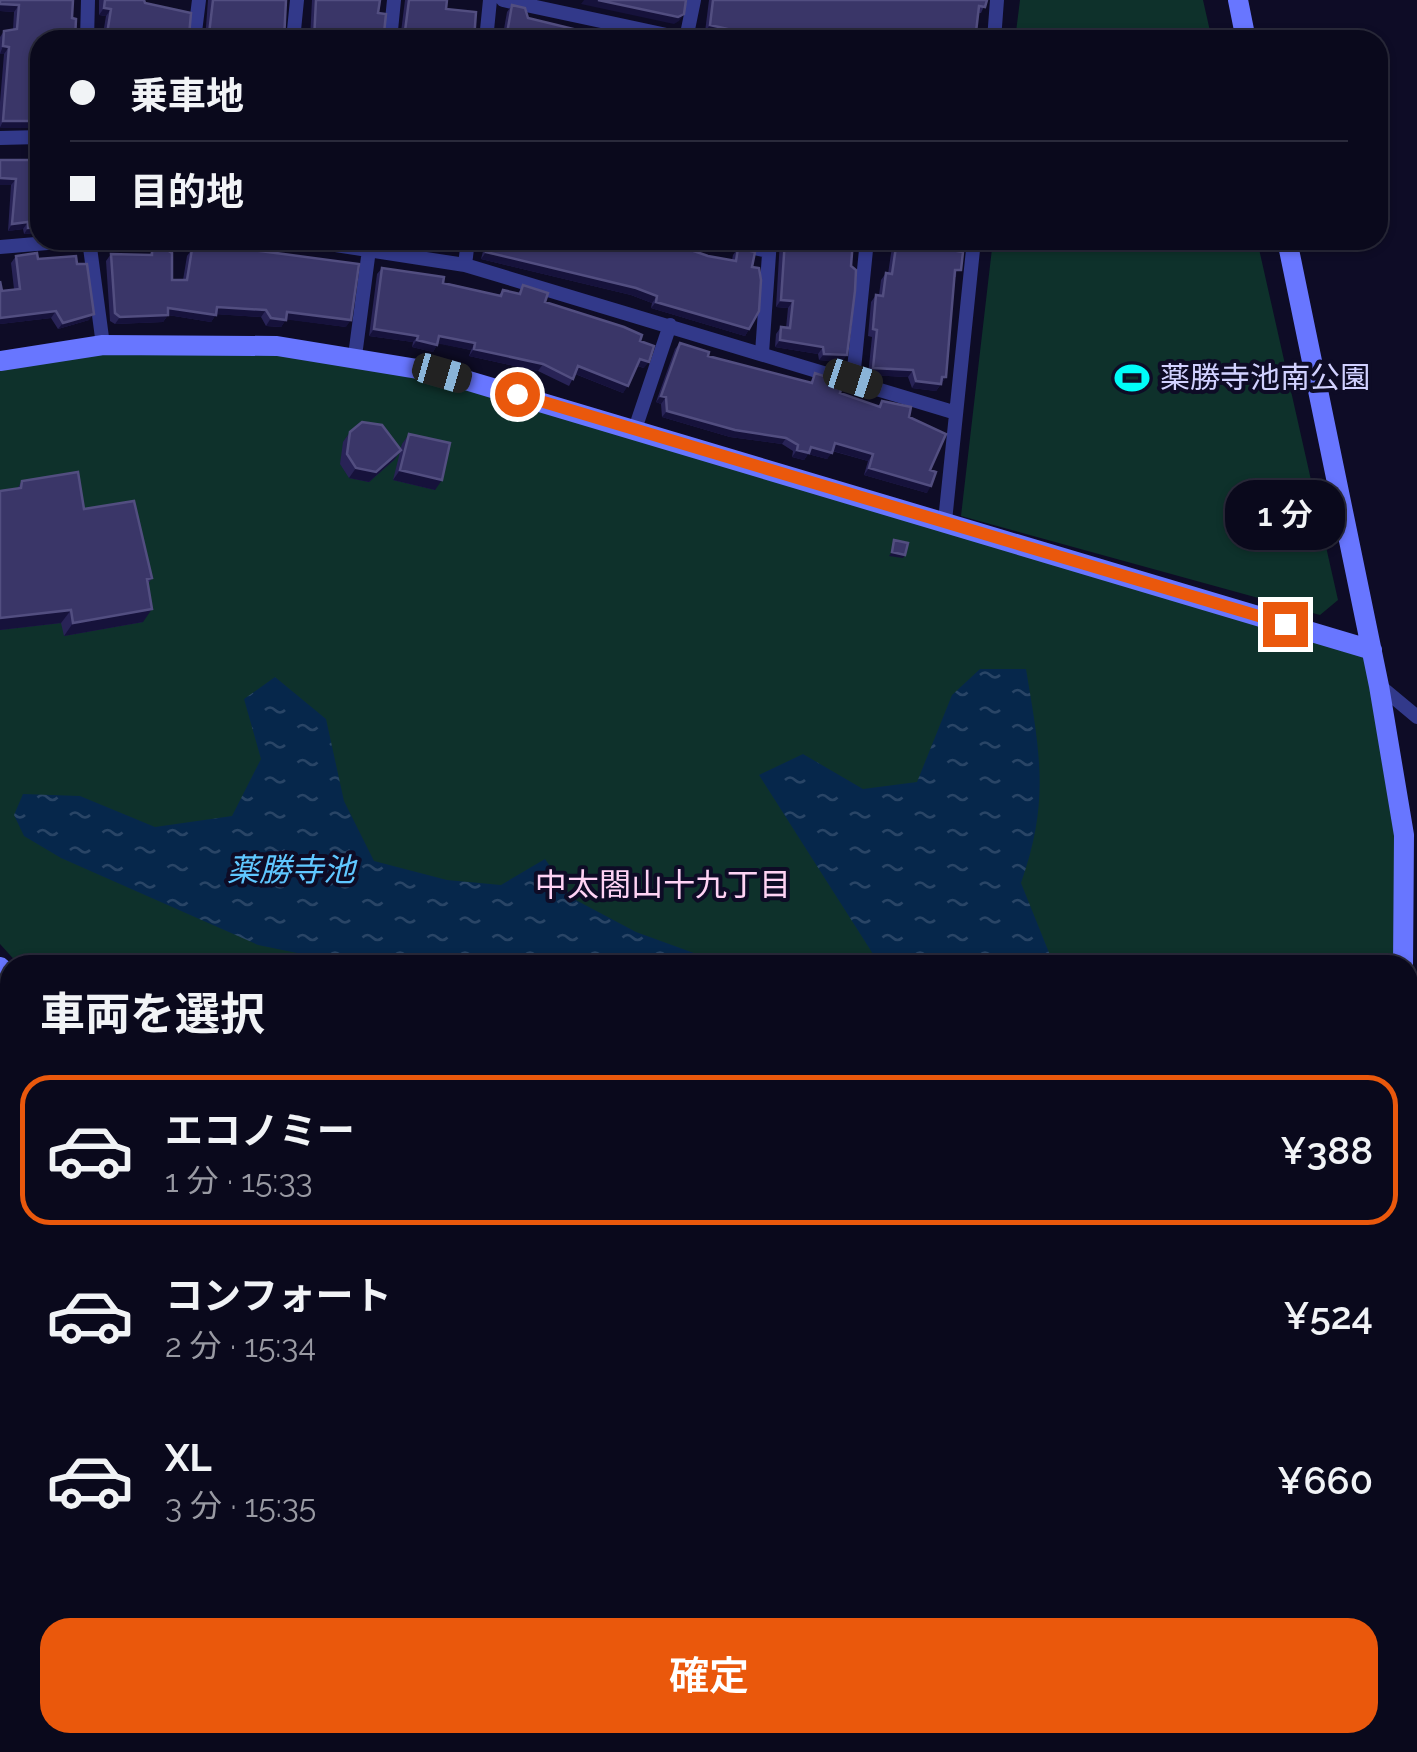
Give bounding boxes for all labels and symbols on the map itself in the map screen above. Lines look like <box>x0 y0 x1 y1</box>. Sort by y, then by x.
car <box>409 350 475 396</box>
car <box>820 355 886 403</box>
sports icon: 薬勝寺池南公園 <box>1113 359 1151 397</box>
place label: 薬勝寺池南公園 <box>1160 360 1370 395</box>
route start <box>495 372 540 417</box>
callout: 1 分 <box>1225 479 1345 549</box>
route end <box>1263 602 1308 647</box>
water label: 薬勝寺池 <box>227 851 358 888</box>
district label: 中太閤山十九丁目 <box>535 866 791 903</box>

